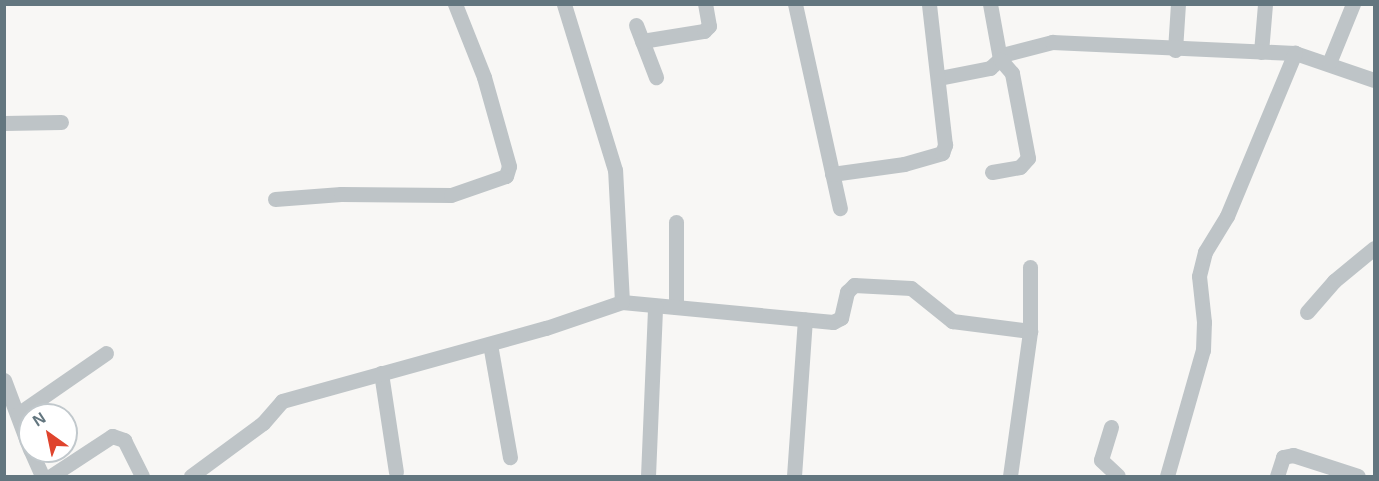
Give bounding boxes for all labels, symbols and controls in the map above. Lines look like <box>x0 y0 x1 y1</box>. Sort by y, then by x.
north arrow <box>18 403 78 463</box>
text: N <box>30 409 48 429</box>

